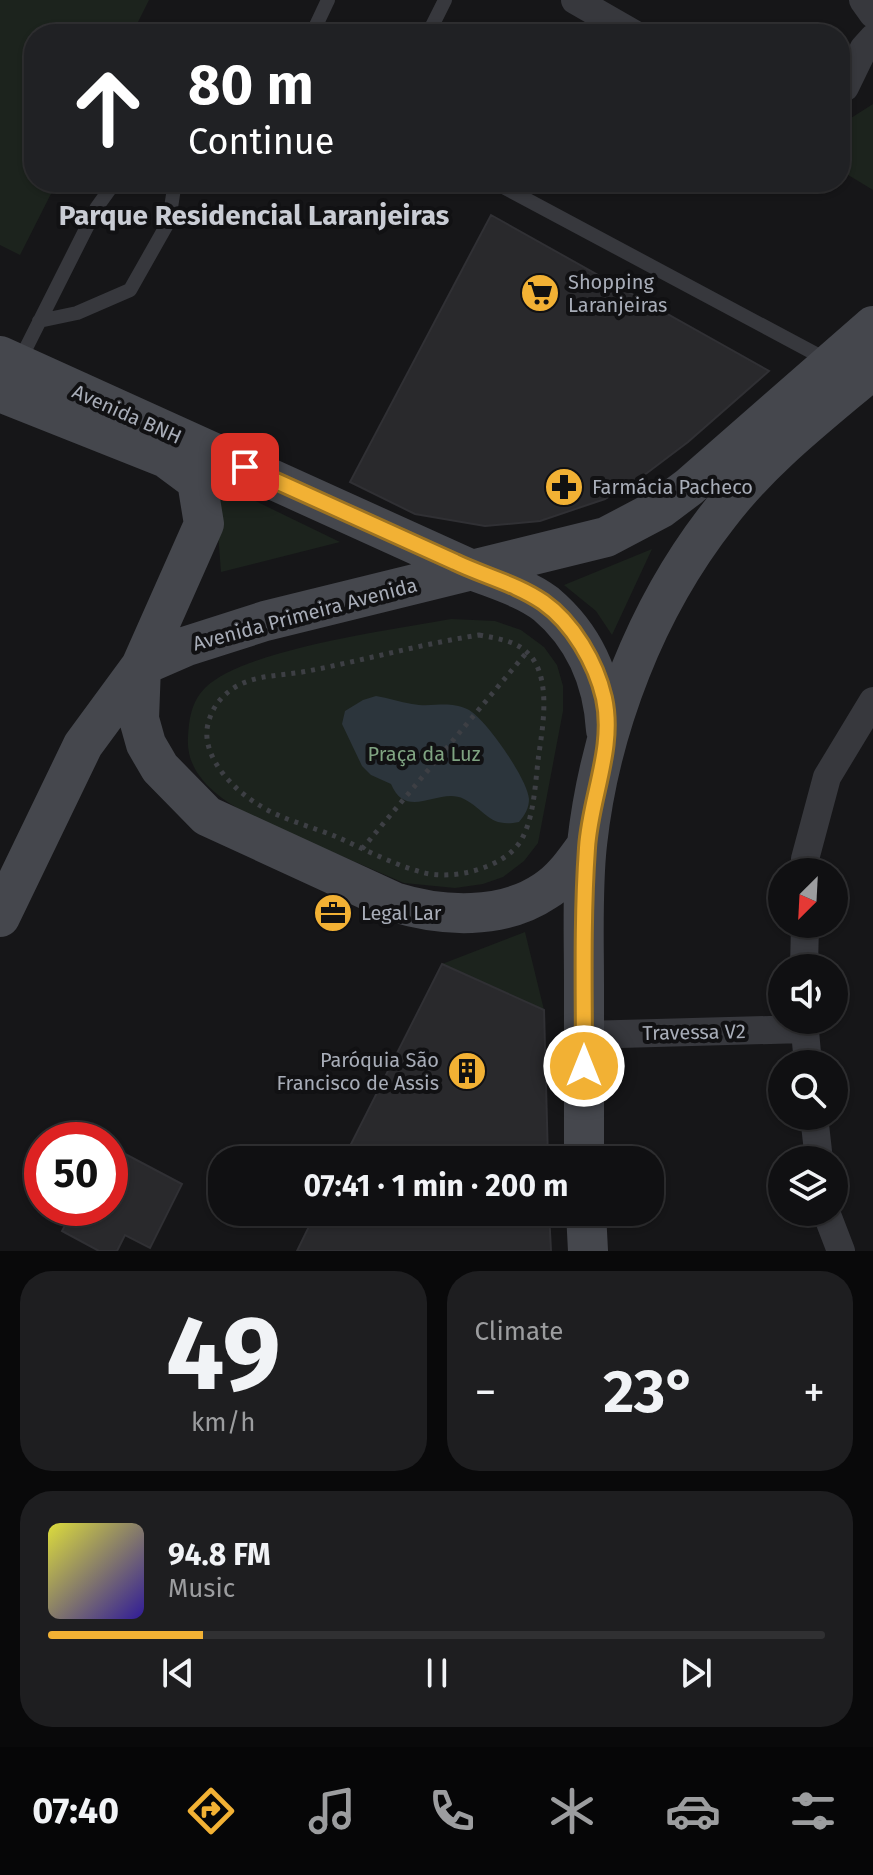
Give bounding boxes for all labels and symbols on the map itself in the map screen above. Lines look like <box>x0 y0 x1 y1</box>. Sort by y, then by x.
district label: Parque Residencial Laranjeiras <box>59 199 449 232</box>
place label: Shopping Laranjeiras <box>568 270 667 317</box>
supermarket icon: Shopping Laranjeiras <box>519 272 561 314</box>
street label: Avenida BNH <box>69 379 185 449</box>
pin <box>211 433 279 501</box>
pharmacy icon: Farmácia Pacheco <box>543 466 585 508</box>
place label: Farmácia Pacheco <box>592 475 753 499</box>
street label: Avenida Primeira Avenida <box>190 572 420 656</box>
park label: Praça da Luz <box>368 742 481 767</box>
north arrow <box>768 858 848 938</box>
office icon: Legal Lar <box>312 892 354 934</box>
place label: Legal Lar <box>361 901 442 925</box>
street label: Travessa V2 <box>642 1019 746 1045</box>
position arrow <box>542 1024 626 1108</box>
place label: Paróquia São Francisco de Assis <box>277 1048 439 1095</box>
building icon: Paróquia São Francisco de Assis <box>446 1050 488 1092</box>
speed limit sign: 50 <box>24 1122 128 1226</box>

